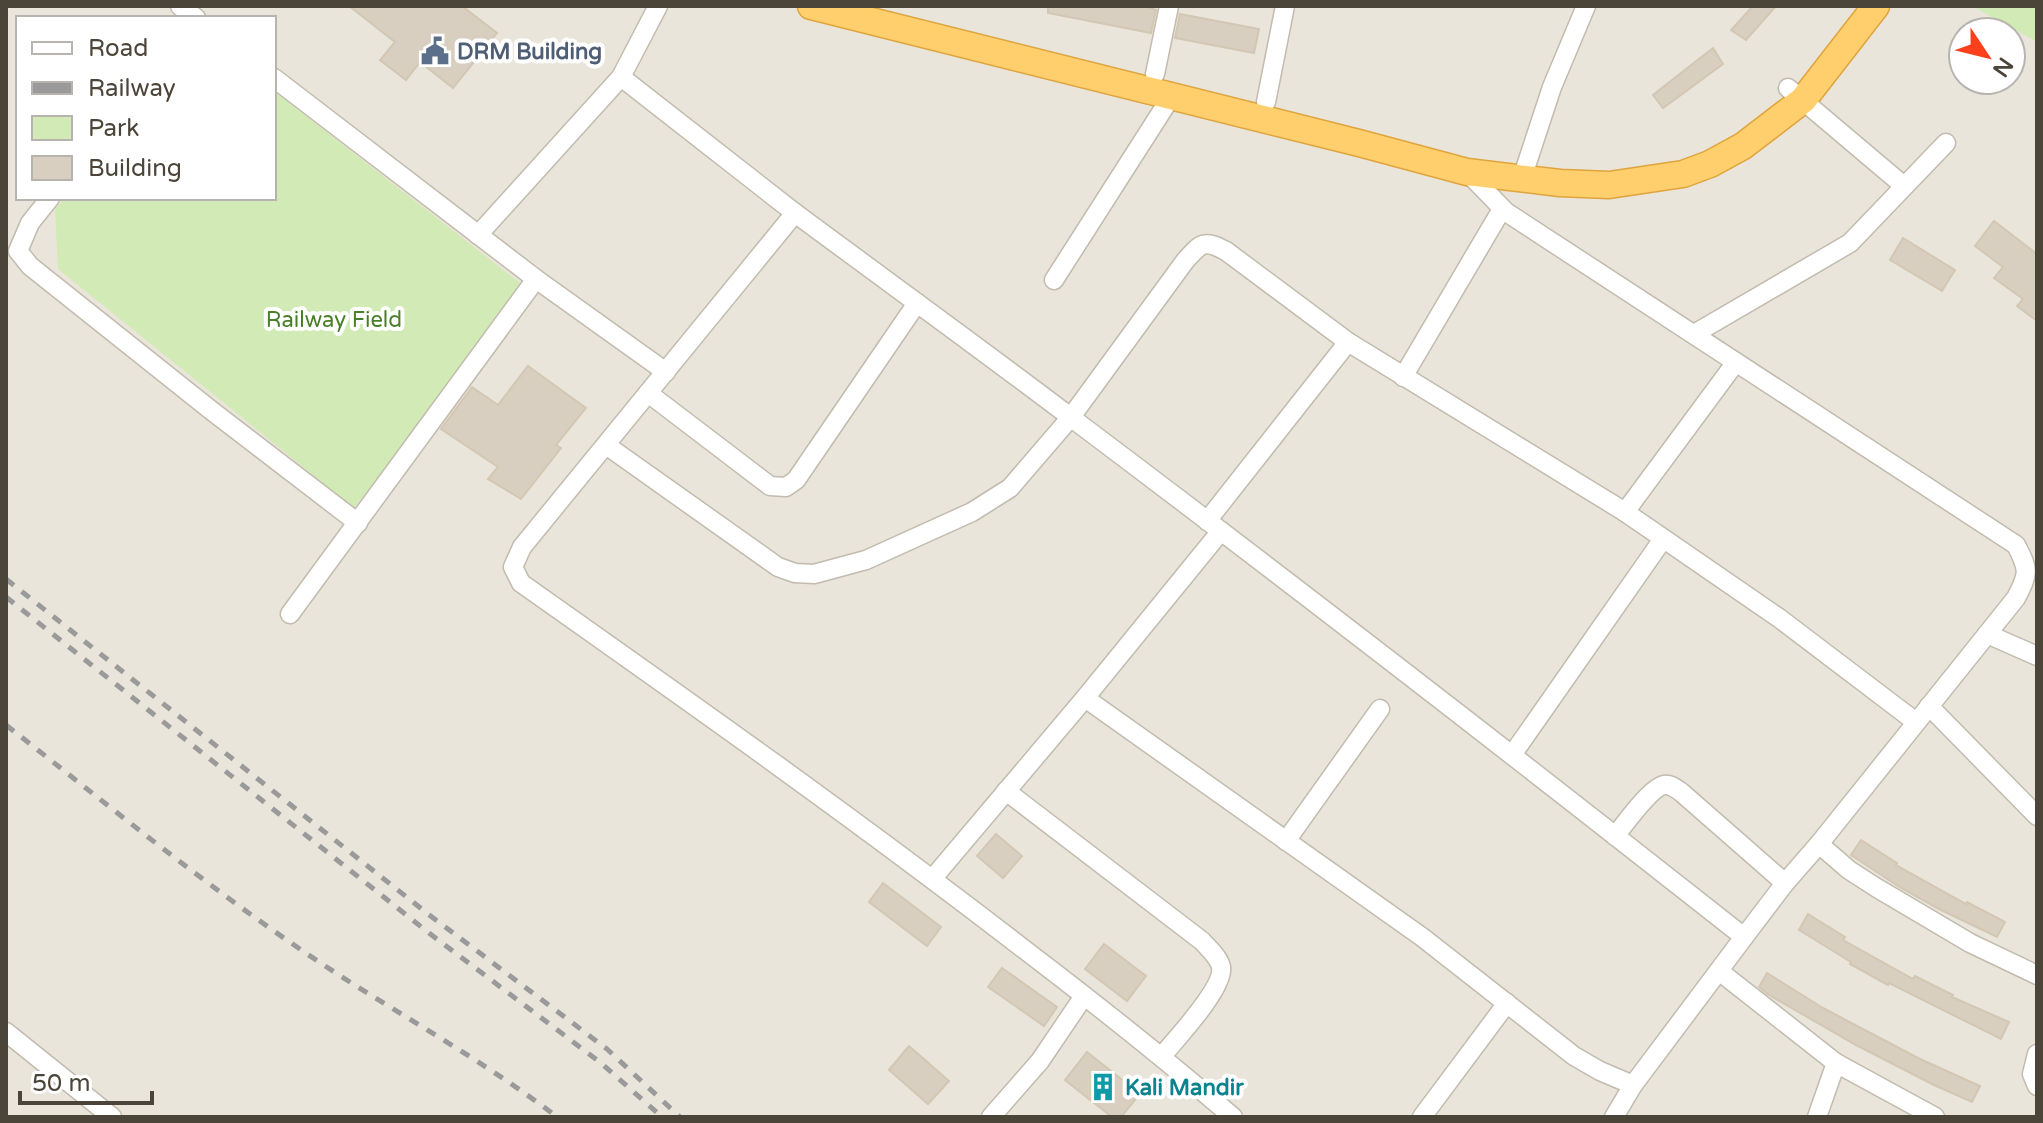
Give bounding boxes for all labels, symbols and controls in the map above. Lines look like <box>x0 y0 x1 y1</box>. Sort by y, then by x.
legend <box>16 16 276 200</box>
north arrow <box>1947 16 2027 96</box>
text: Road <box>88 34 148 63</box>
public building icon: DRM Building <box>420 36 450 66</box>
place label: DRM Building <box>457 39 602 65</box>
text: N <box>1987 52 2018 82</box>
text: Railway <box>88 74 176 103</box>
text: Park <box>88 114 139 143</box>
text: Building <box>88 154 182 183</box>
park label: Railway Field <box>266 307 402 333</box>
scale bar <box>20 1055 152 1105</box>
text: 50 m <box>32 1069 90 1098</box>
building icon: Kali Mandir <box>1088 1072 1118 1102</box>
place label: Kali Mandir <box>1125 1075 1244 1101</box>

